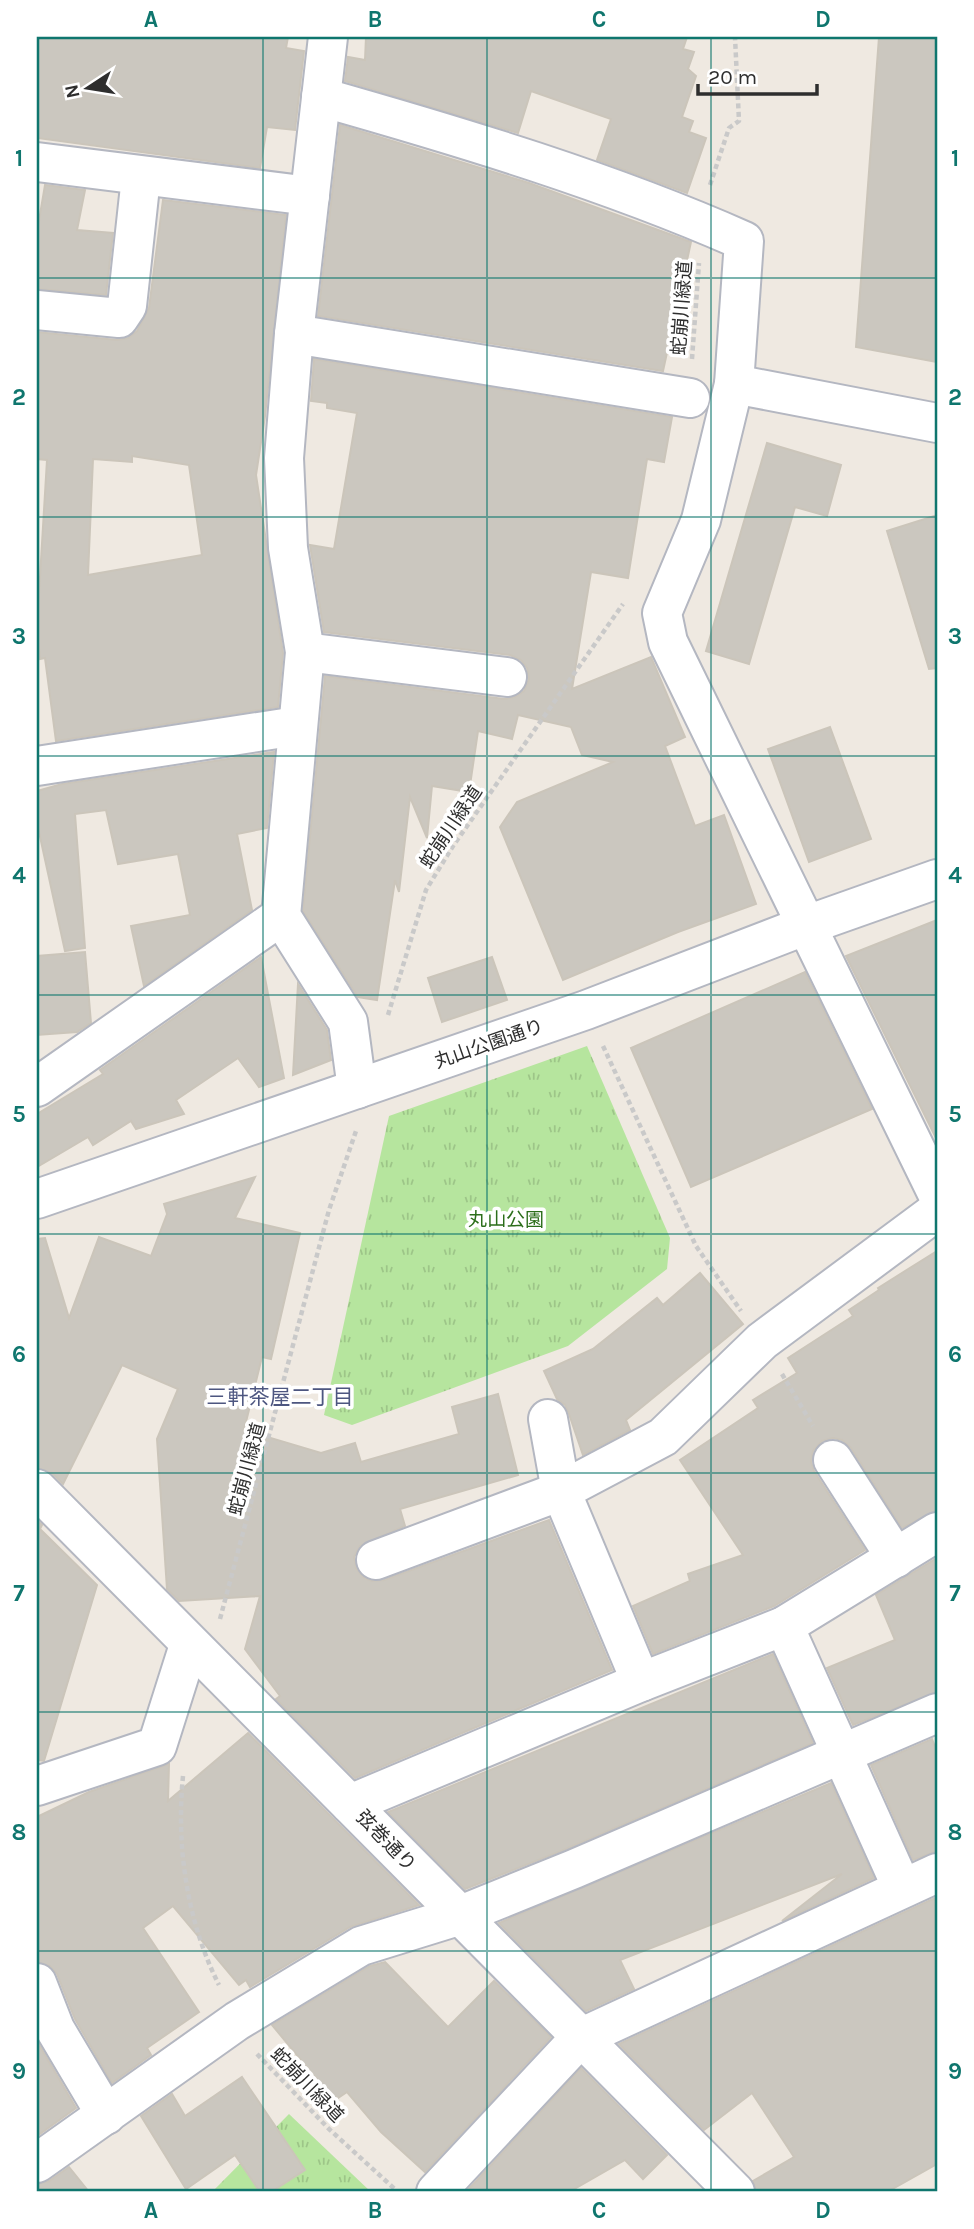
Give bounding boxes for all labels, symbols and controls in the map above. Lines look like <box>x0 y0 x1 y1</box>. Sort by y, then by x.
text: A <box>144 6 158 33</box>
text: B <box>368 6 382 33</box>
text: C <box>592 6 606 33</box>
text: D <box>815 6 831 33</box>
north arrow <box>52 52 122 122</box>
scale bar <box>698 52 816 96</box>
text: 20 m <box>708 65 757 89</box>
text: N <box>60 82 85 100</box>
text: 1 <box>15 145 23 172</box>
text: 1 <box>951 145 959 172</box>
street label: 蛇崩川緑道 <box>668 260 696 356</box>
text: 2 <box>12 384 26 411</box>
text: 2 <box>948 384 962 411</box>
text: 3 <box>12 623 26 650</box>
text: 3 <box>948 623 962 650</box>
street label: 蛇崩川緑道 <box>415 781 487 873</box>
text: 4 <box>12 862 26 889</box>
text: 4 <box>948 862 962 889</box>
street label: 丸山公園通り <box>432 1015 546 1073</box>
text: 5 <box>12 1101 26 1128</box>
text: 5 <box>948 1101 962 1128</box>
park label: 丸山公園 <box>468 1209 544 1231</box>
text: 6 <box>12 1341 26 1368</box>
text: 6 <box>948 1341 962 1368</box>
district label: 三軒茶屋二丁目 <box>207 1385 354 1409</box>
street label: 蛇崩川緑道 <box>224 1420 270 1518</box>
text: 7 <box>13 1580 25 1607</box>
text: 7 <box>949 1580 961 1607</box>
street label: 弦巻通り <box>352 1806 420 1876</box>
text: 8 <box>12 1819 26 1846</box>
text: 8 <box>948 1819 962 1846</box>
street label: 蛇崩川緑道 <box>266 2043 348 2127</box>
text: 9 <box>12 2058 26 2085</box>
text: 9 <box>948 2058 962 2085</box>
text: A <box>144 2197 158 2224</box>
text: B <box>368 2197 382 2224</box>
text: C <box>592 2197 606 2224</box>
text: D <box>815 2197 831 2224</box>

